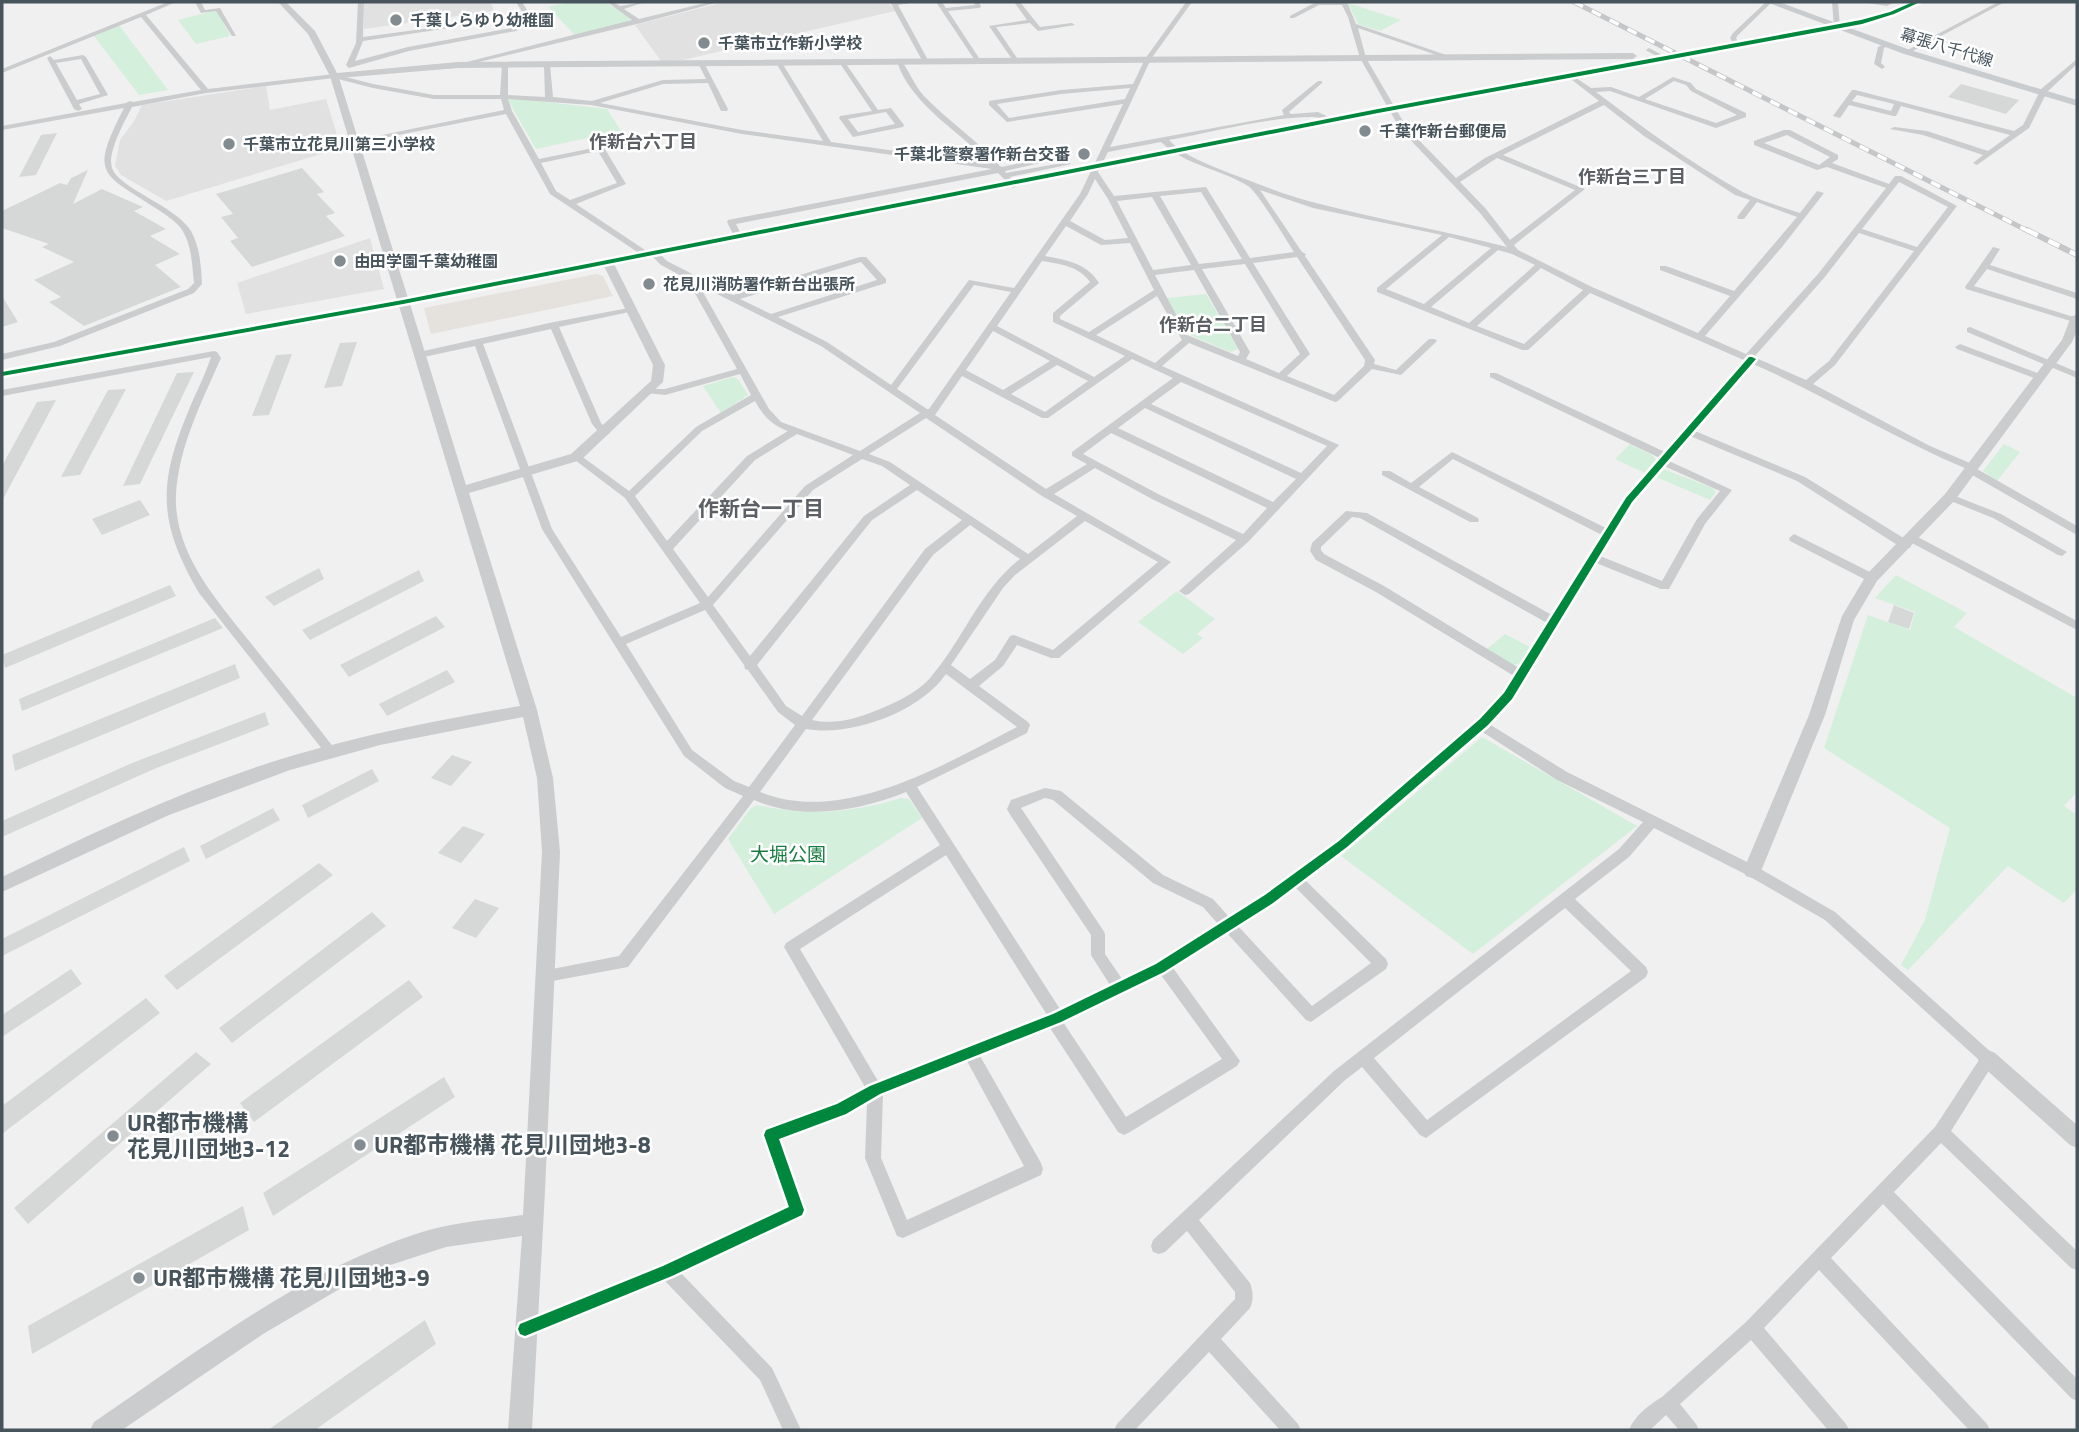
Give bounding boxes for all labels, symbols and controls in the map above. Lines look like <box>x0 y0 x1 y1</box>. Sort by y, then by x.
place label: 千葉しらゆり幼稚園 <box>410 8 554 32</box>
marker: 千葉しらゆり幼稚園 <box>388 12 404 28</box>
street label: 幕張八千代線 <box>1898 21 1996 73</box>
place label: 千葉市立作新小学校 <box>718 31 862 55</box>
marker: 千葉市立作新小学校 <box>696 35 712 51</box>
place label: 千葉作新台郵便局 <box>1379 119 1507 143</box>
marker: 千葉作新台郵便局 <box>1357 123 1373 139</box>
district label: 作新台六丁目 <box>589 128 697 155</box>
place label: 千葉市立花見川第三小学校 <box>243 132 435 156</box>
marker: 千葉市立花見川第三小学校 <box>221 136 237 152</box>
place label: 千葉北警察署作新台交番 <box>894 142 1070 166</box>
marker: 千葉北警察署作新台交番 <box>1076 146 1092 162</box>
district label: 作新台三丁目 <box>1578 163 1686 190</box>
place label: 由田学園千葉幼稚園 <box>354 249 498 273</box>
marker: 由田学園千葉幼稚園 <box>332 253 348 269</box>
place label: 花見川消防署作新台出張所 <box>663 272 855 296</box>
marker: 花見川消防署作新台出張所 <box>641 276 657 292</box>
district label: 作新台二丁目 <box>1159 311 1267 338</box>
district label: 作新台一丁目 <box>698 492 824 524</box>
park label: 大堀公園 <box>750 839 826 868</box>
place label: UR都市機構 花見川団地3-12 <box>127 1105 290 1166</box>
place label: UR都市機構 花見川団地3-8 <box>374 1127 651 1162</box>
marker: UR都市機構 花見川団地3-12 <box>105 1128 121 1144</box>
marker: UR都市機構 花見川団地3-8 <box>352 1137 368 1153</box>
place label: UR都市機構 花見川団地3-9 <box>153 1260 430 1295</box>
marker: UR都市機構 花見川団地3-9 <box>131 1270 147 1286</box>

